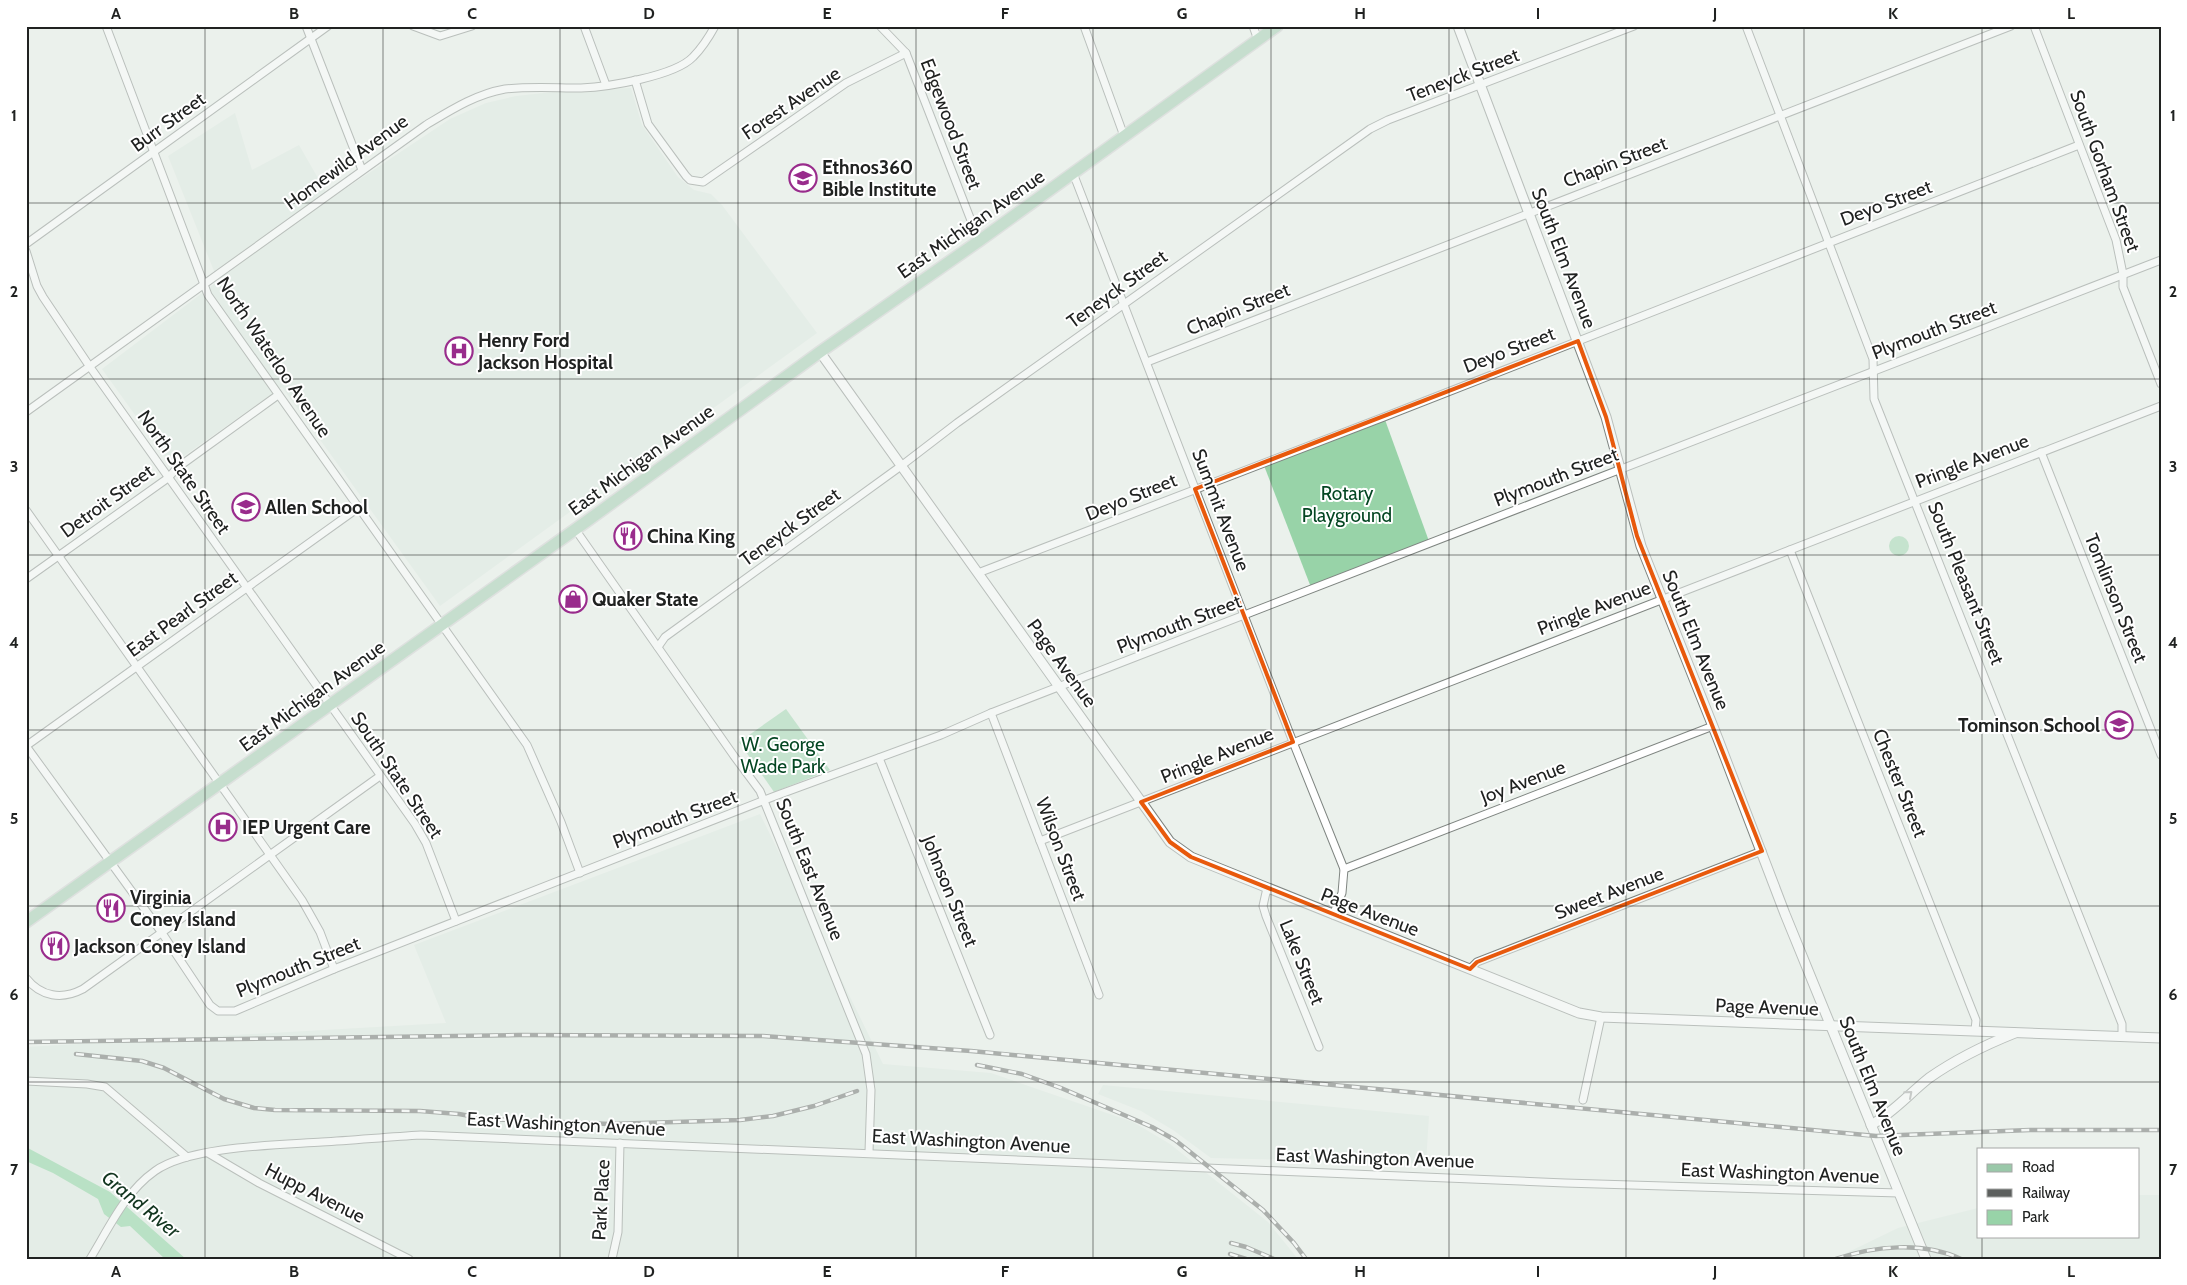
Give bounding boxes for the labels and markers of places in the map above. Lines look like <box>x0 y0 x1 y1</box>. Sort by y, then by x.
place label: Ethnos360 Bible Institute <box>822 156 937 201</box>
school or university icon: Ethnos360 Bible Institute <box>788 163 818 193</box>
place label: Henry Ford Jackson Hospital <box>477 329 613 374</box>
hospital icon: Henry Ford Jackson Hospital <box>444 336 474 366</box>
school or university icon: Allen School <box>231 492 261 522</box>
place label: Allen School <box>265 496 368 519</box>
restaurant icon: China King <box>613 521 643 551</box>
place label: China King <box>647 525 735 548</box>
shop icon: Quaker State <box>558 584 588 614</box>
place label: Quaker State <box>592 588 699 611</box>
school or university icon: Tominson School <box>2104 710 2134 740</box>
place label: Tominson School <box>1958 714 2100 737</box>
hospital icon: IEP Urgent Care <box>208 812 238 842</box>
place label: IEP Urgent Care <box>242 816 371 839</box>
place label: Virginia Coney Island <box>130 886 236 931</box>
restaurant icon: Virginia Coney Island <box>96 893 126 923</box>
restaurant icon: Jackson Coney Island <box>40 931 70 961</box>
place label: Jackson Coney Island <box>73 935 246 958</box>

